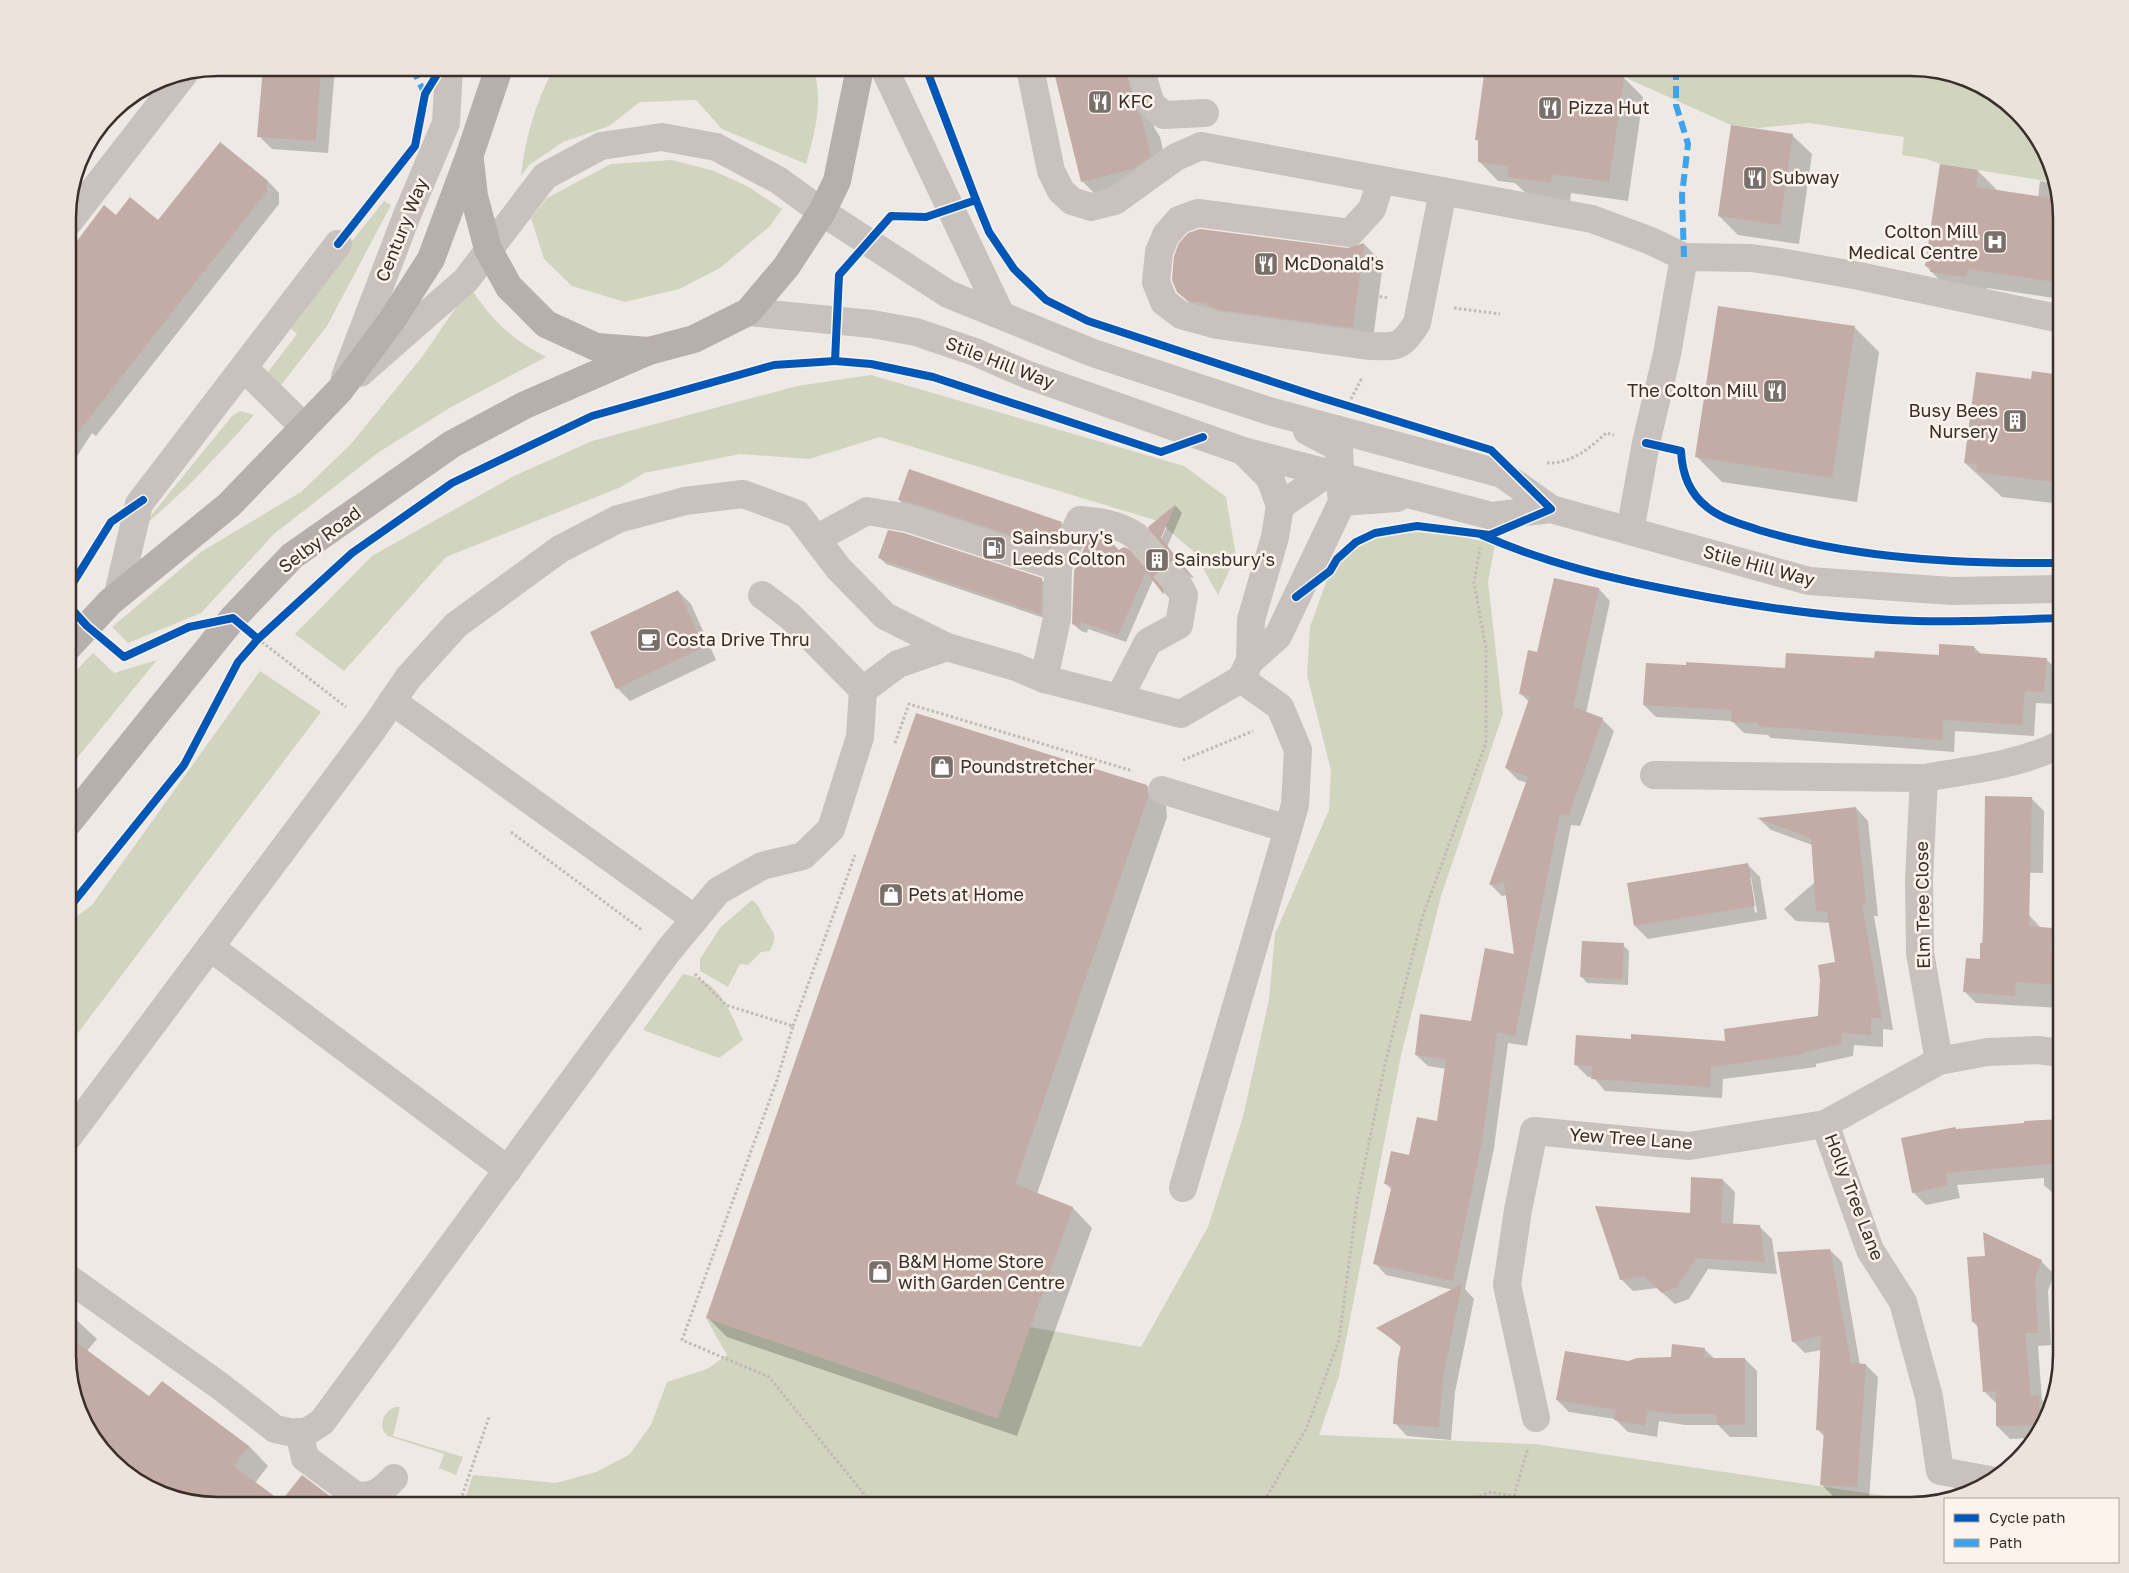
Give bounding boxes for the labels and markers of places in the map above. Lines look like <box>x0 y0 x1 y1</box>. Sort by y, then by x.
restaurant icon: KFC <box>1087 89 1113 115</box>
place label: KFC <box>1118 90 1153 112</box>
restaurant icon: Pizza Hut <box>1537 95 1563 121</box>
place label: Pizza Hut <box>1568 96 1650 118</box>
restaurant icon: Subway <box>1742 165 1768 191</box>
place label: Subway <box>1772 166 1839 188</box>
place label: Colton Mill Medical Centre <box>1848 220 1978 263</box>
hospital icon: Colton Mill Medical Centre <box>1982 229 2008 255</box>
restaurant icon: McDonald's <box>1253 251 1279 277</box>
place label: McDonald's <box>1284 252 1384 274</box>
restaurant icon: The Colton Mill <box>1762 378 1788 404</box>
place label: The Colton Mill <box>1627 379 1758 401</box>
place label: Busy Bees Nursery <box>1908 399 1998 442</box>
building icon: Busy Bees Nursery <box>2002 408 2028 434</box>
place label: Sainsbury's Leeds Colton <box>1012 526 1126 569</box>
fuel station icon: Sainsbury's Leeds Colton <box>981 535 1007 561</box>
building icon: Sainsbury's <box>1144 547 1170 573</box>
place label: Sainsbury's <box>1174 548 1275 570</box>
cafe icon: Costa Drive Thru <box>636 627 662 653</box>
place label: Costa Drive Thru <box>666 628 810 650</box>
shop icon: Poundstretcher <box>929 754 955 780</box>
place label: Poundstretcher <box>960 755 1095 777</box>
shop icon: Pets at Home <box>878 882 904 908</box>
place label: Pets at Home <box>908 883 1024 905</box>
place label: B&M Home Store with Garden Centre <box>898 1250 1065 1293</box>
shop icon: B&M Home Store with Garden Centre <box>867 1259 893 1285</box>

